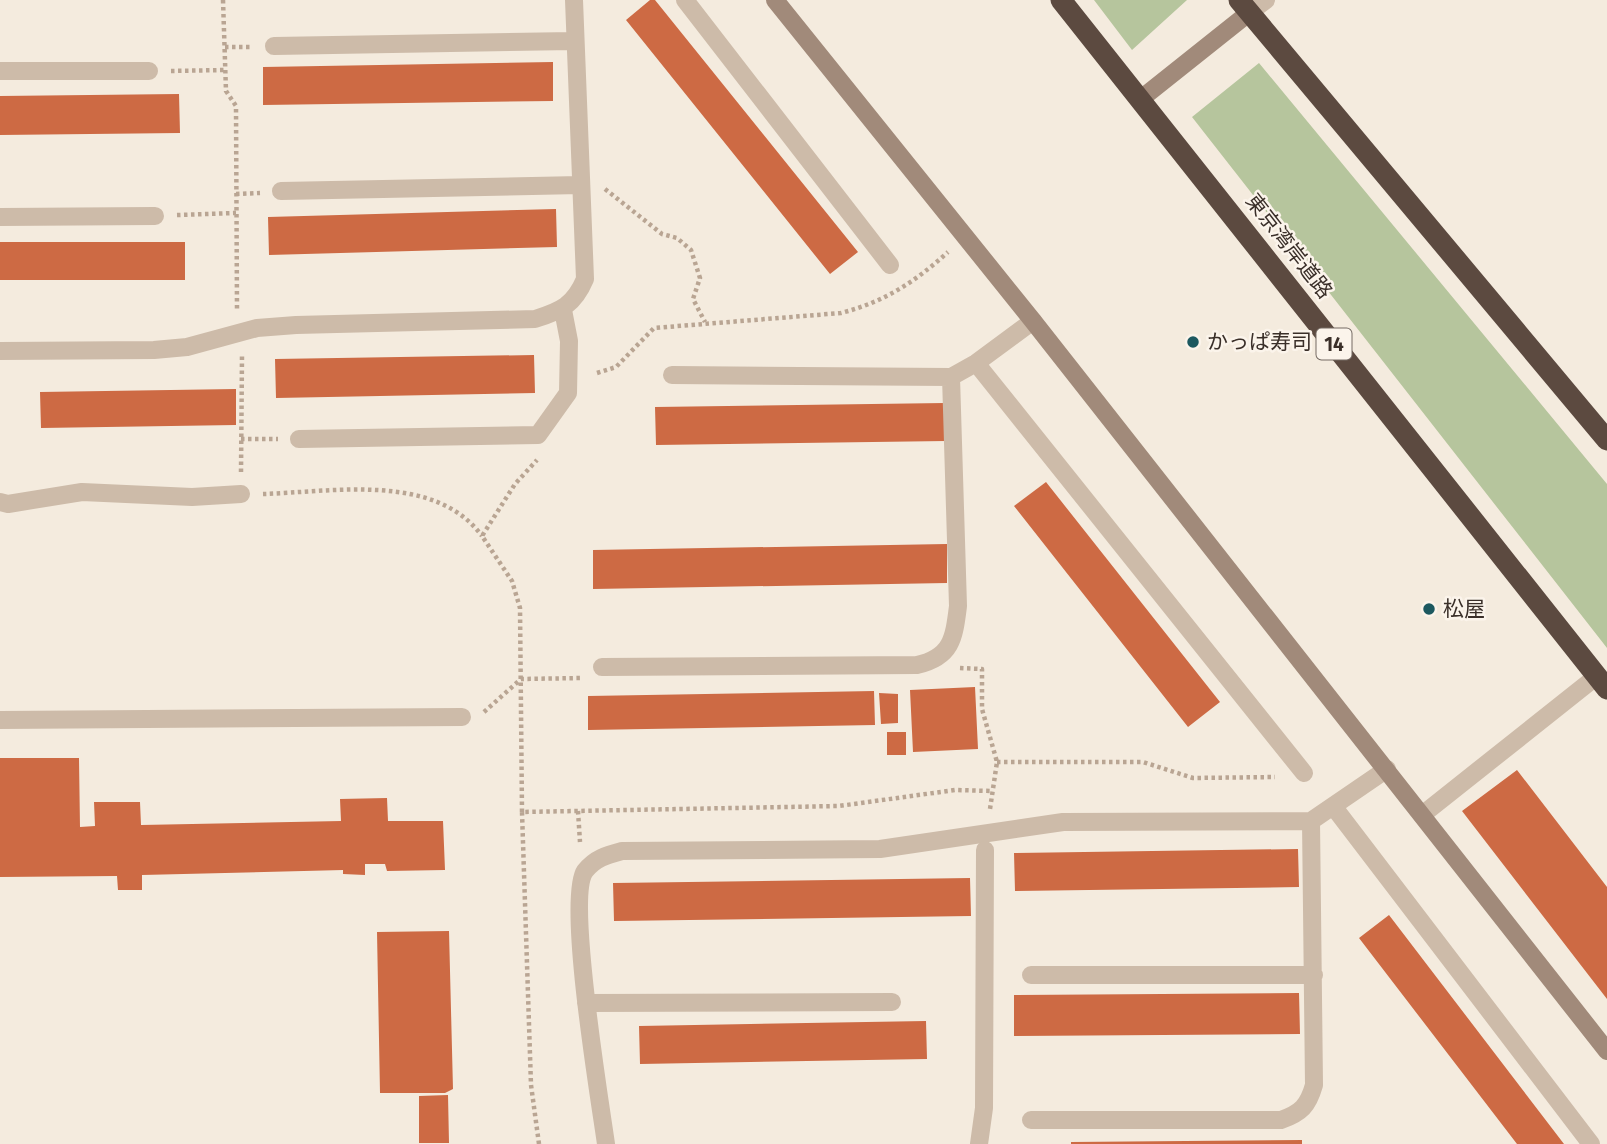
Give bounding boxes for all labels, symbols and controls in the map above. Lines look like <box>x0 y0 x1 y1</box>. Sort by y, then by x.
street label: 東京湾岸道路 <box>1240 188 1338 304</box>
road number: 14 <box>1316 328 1352 360</box>
place label: かっぱ寿司 <box>1207 329 1312 355</box>
marker: かっぱ寿司 <box>1185 334 1201 350</box>
place label: 松屋 <box>1443 596 1485 622</box>
marker: 松屋 <box>1421 601 1437 617</box>

